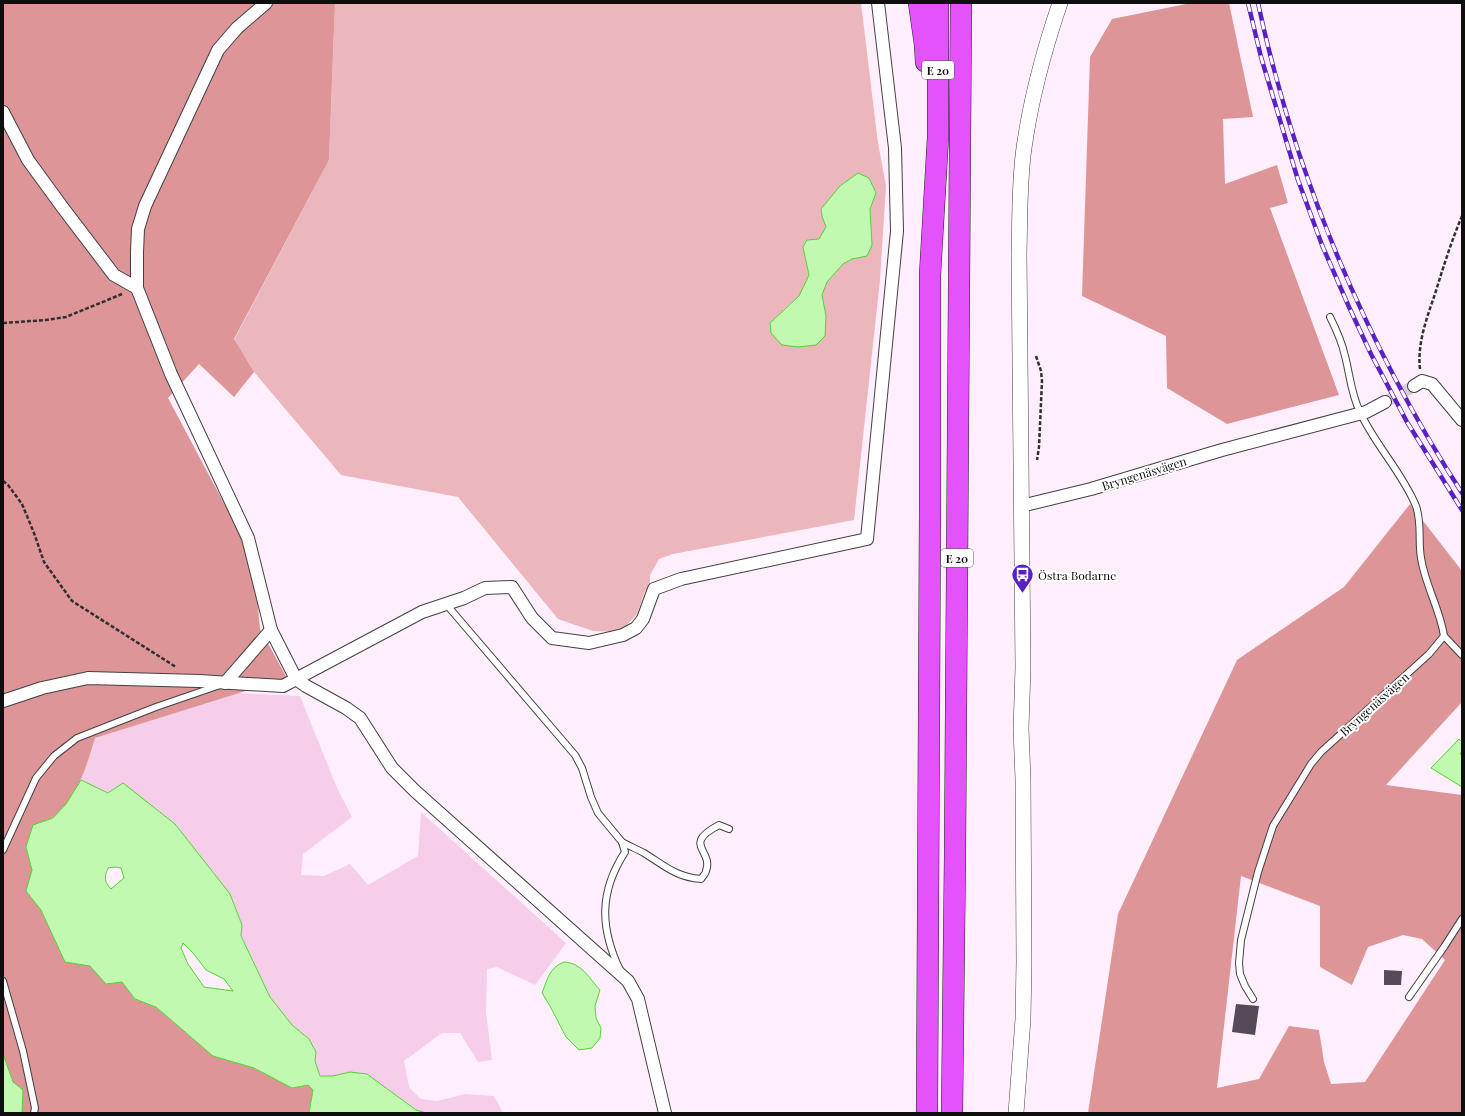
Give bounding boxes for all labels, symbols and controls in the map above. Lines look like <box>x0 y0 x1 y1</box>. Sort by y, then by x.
road number: E 20 <box>922 61 954 79</box>
street label: Bryngenäsvägen <box>1100 453 1188 493</box>
road number: E 20 <box>941 549 973 567</box>
bus stop icon: Östra Bodarne <box>1009 562 1035 595</box>
place label: Östra Bodarne <box>1038 567 1116 583</box>
street label: Bryngenäsvägen <box>1336 669 1412 739</box>

